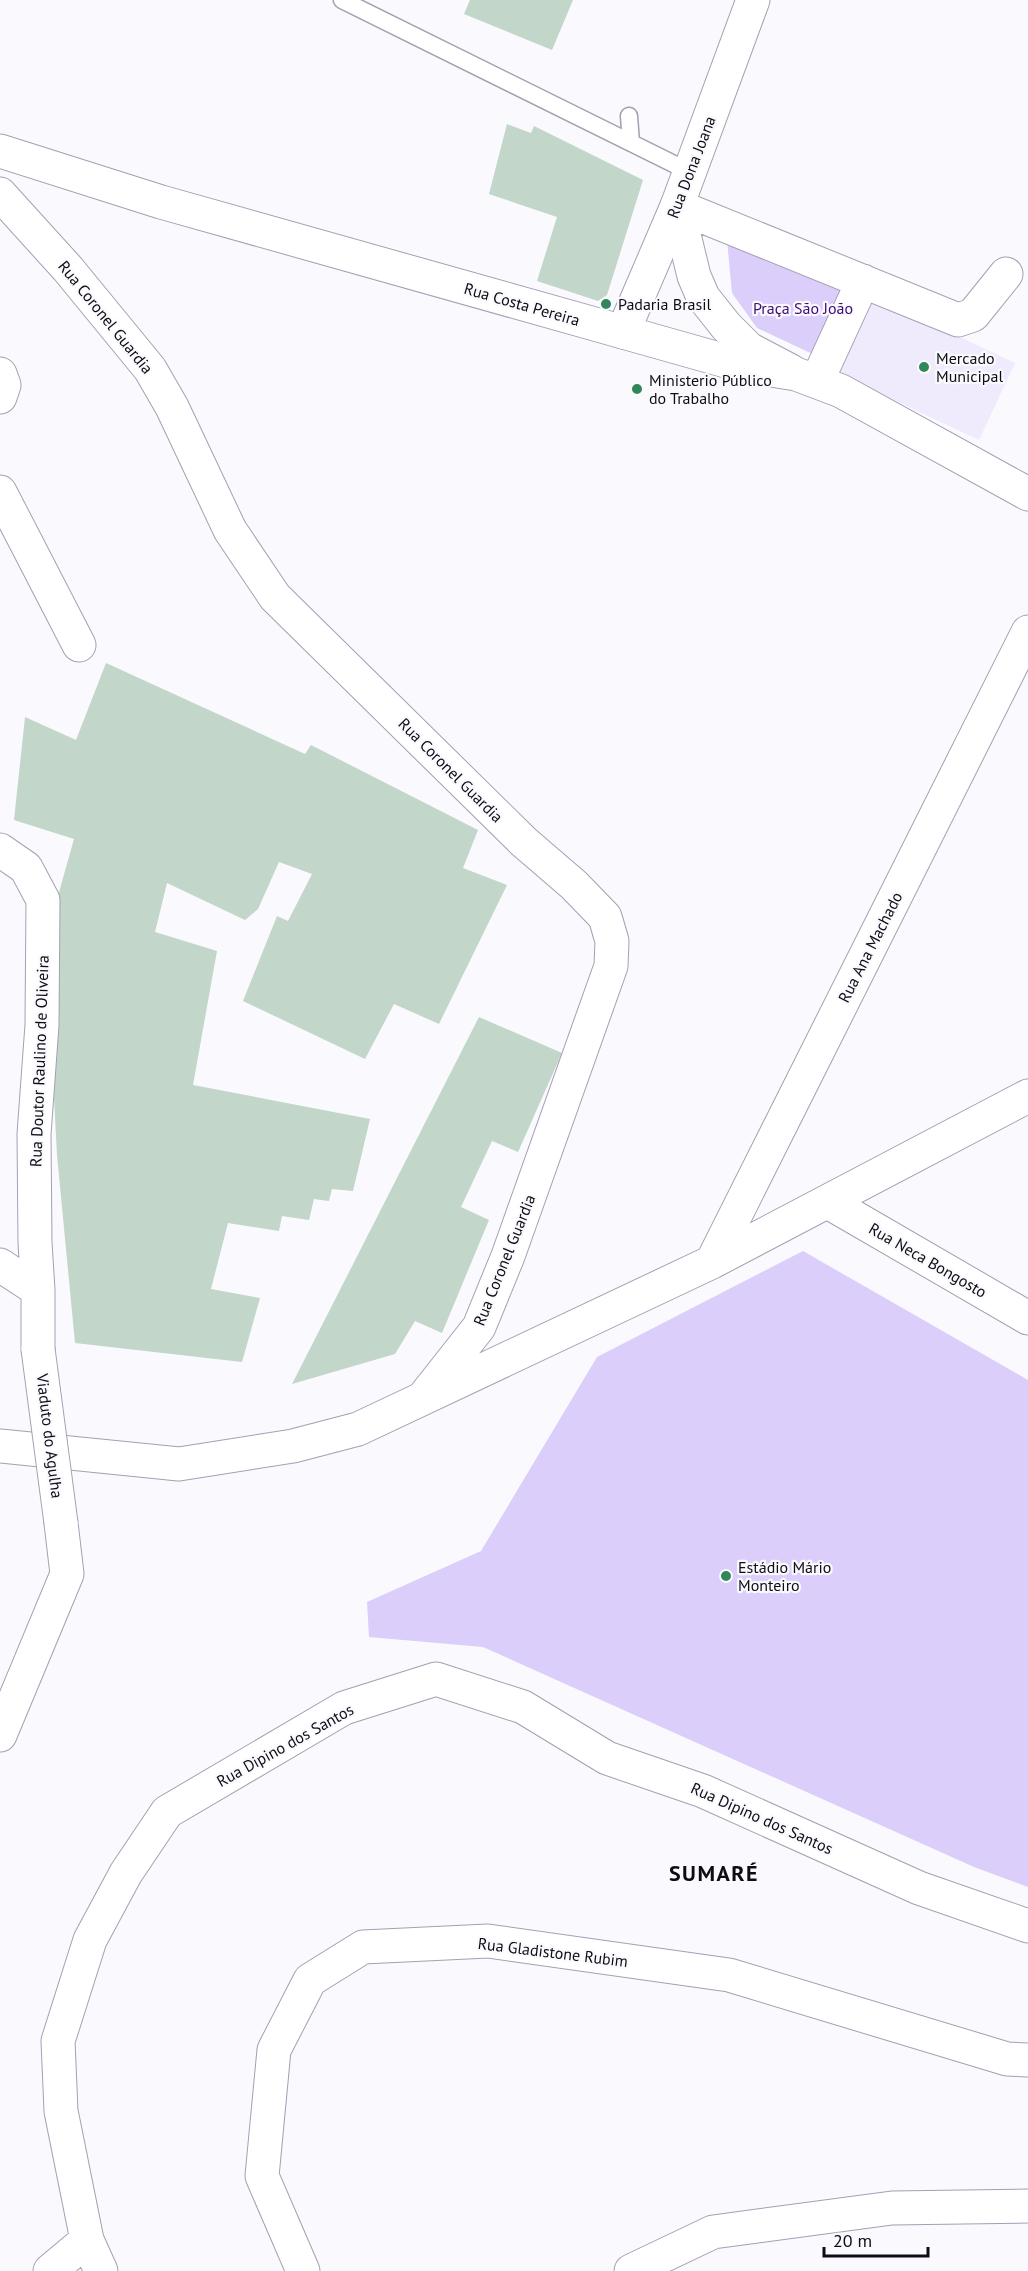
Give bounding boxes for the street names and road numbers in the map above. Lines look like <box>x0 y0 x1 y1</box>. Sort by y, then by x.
street label: Rua Dona Joana <box>662 113 720 221</box>
street label: Rua Coronel Guardia <box>54 256 158 378</box>
street label: Rua Costa Pereira <box>462 278 582 330</box>
street label: Rua Coronel Guardia <box>394 713 508 827</box>
street label: Rua Ana Machado <box>833 888 907 1006</box>
street label: Rua Doutor Raulino de Oliveira <box>25 955 53 1167</box>
street label: Rua Coronel Guardia <box>469 1191 539 1329</box>
street label: Rua Neca Bongosto <box>866 1218 990 1302</box>
street label: Viaduto do Agulha <box>32 1372 68 1499</box>
street label: Rua Dipino dos Santos <box>213 1699 357 1791</box>
street label: Rua Dipino dos Santos <box>688 1778 836 1858</box>
street label: Rua Gladistone Rubim <box>477 1933 629 1971</box>

